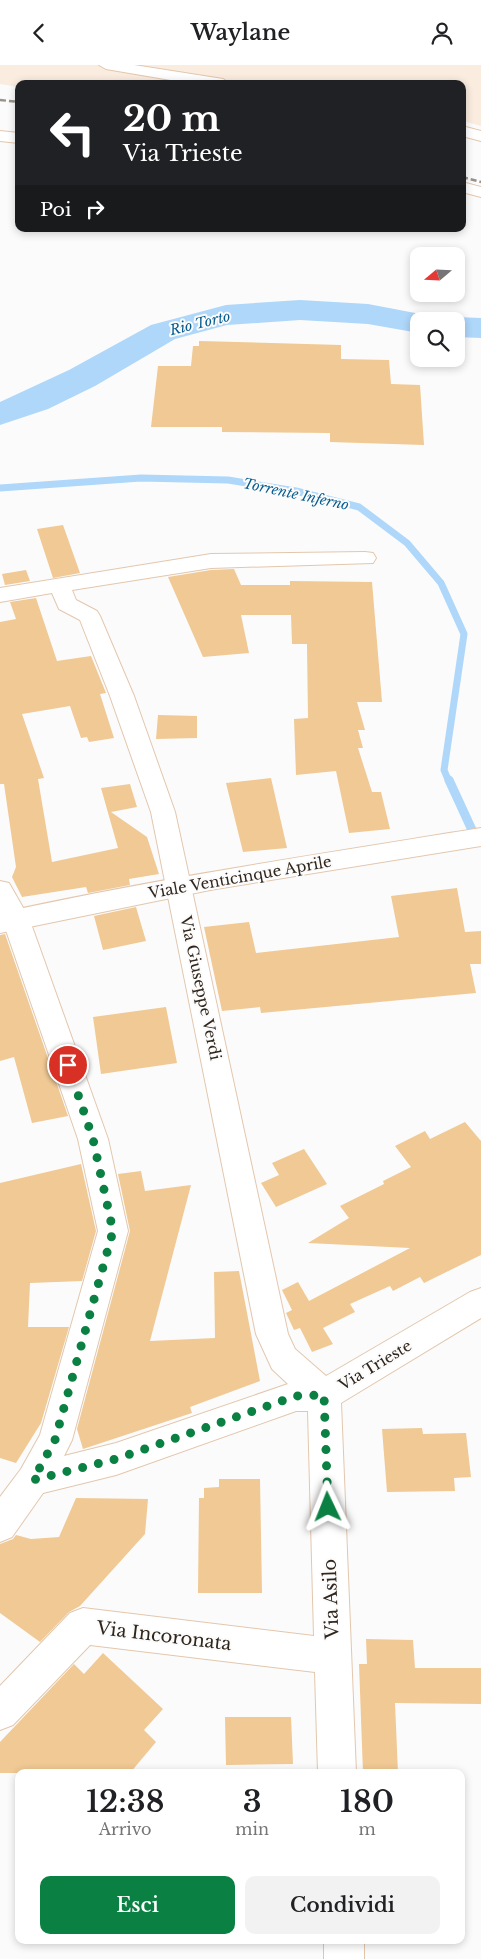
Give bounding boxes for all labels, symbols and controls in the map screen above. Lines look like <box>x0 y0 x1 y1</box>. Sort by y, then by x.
icon: back <box>25 19 53 47</box>
text: Waylane <box>191 19 290 46</box>
icon: person <box>428 19 456 47</box>
text: 20 m <box>123 97 220 140</box>
icon: left <box>40 100 105 165</box>
text: Via Trieste <box>123 140 243 167</box>
icon: right <box>81 195 109 223</box>
text: Poi <box>40 198 71 221</box>
north arrow <box>410 247 465 303</box>
map controls <box>410 247 465 367</box>
water label: Rio Torto <box>167 307 232 339</box>
button: search <box>410 312 465 367</box>
water label: Torrente Inferno <box>241 474 351 514</box>
street label: Viale Venticinque Aprile <box>146 852 333 903</box>
street label: Via Giuseppe Verdi <box>176 913 226 1062</box>
pin <box>47 1044 89 1086</box>
icon: arrive <box>54 1051 82 1079</box>
street label: Via Trieste <box>334 1336 415 1395</box>
position arrow <box>301 1480 353 1532</box>
street label: Via Asilo <box>319 1559 343 1640</box>
street label: Via Incoronata <box>94 1617 233 1655</box>
text: 12:38 <box>86 1783 164 1820</box>
text: 3 <box>243 1783 262 1820</box>
text: 180 <box>340 1783 394 1820</box>
text: Arrivo <box>99 1819 152 1839</box>
text: min <box>235 1819 269 1839</box>
text: m <box>358 1819 376 1839</box>
button: Esci <box>40 1876 235 1934</box>
button: Condividi <box>245 1876 440 1934</box>

